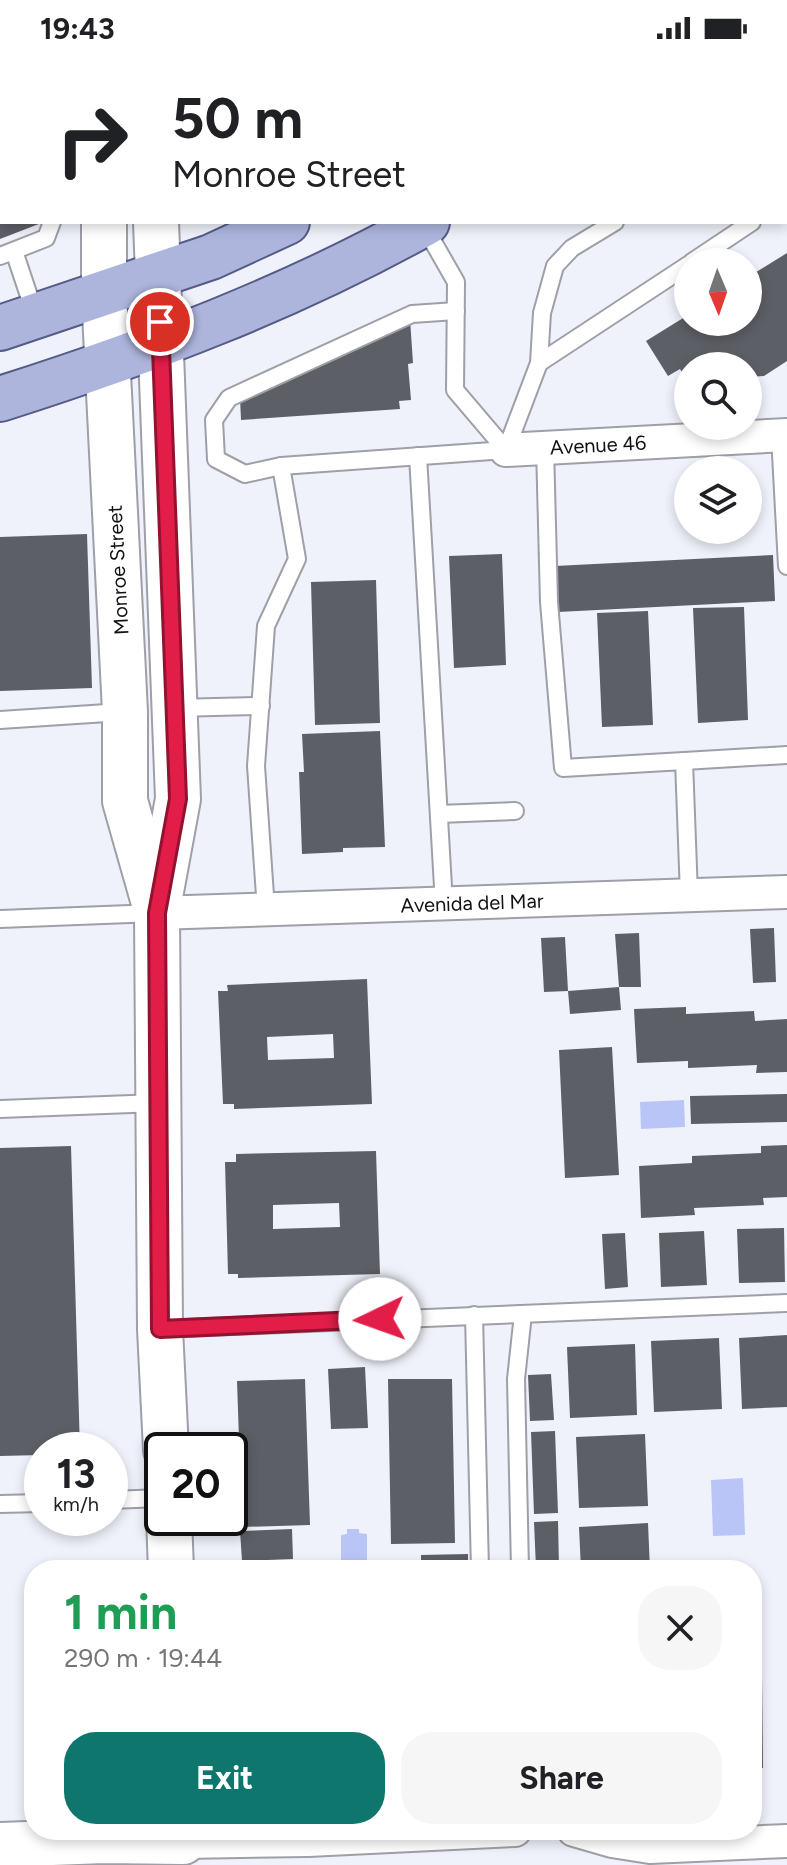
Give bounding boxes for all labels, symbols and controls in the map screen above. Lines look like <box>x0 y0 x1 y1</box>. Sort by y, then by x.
text: 19:43 <box>40 10 115 47</box>
text: 50 m <box>172 85 303 152</box>
icon: right <box>40 88 144 192</box>
text: Monroe Street <box>172 153 406 196</box>
north arrow <box>674 248 762 336</box>
map controls <box>674 248 762 544</box>
pin <box>126 288 194 356</box>
icon: arrive <box>138 300 182 344</box>
button: search <box>674 352 762 440</box>
street label: Avenue 46 <box>549 430 647 460</box>
button: layers <box>674 456 762 544</box>
street label: Monroe Street <box>103 505 133 635</box>
street label: Avenida del Mar <box>400 889 544 917</box>
position arrow <box>338 1277 422 1361</box>
speed limit sign: 20 <box>144 1432 248 1536</box>
text: 13 <box>56 1450 96 1498</box>
text: km/h <box>53 1492 99 1516</box>
text: 1 min <box>64 1583 177 1641</box>
button: close <box>638 1586 722 1670</box>
text: 290 m · 19:44 <box>64 1642 222 1674</box>
button: Exit <box>64 1732 385 1824</box>
button: Share <box>401 1732 722 1824</box>

